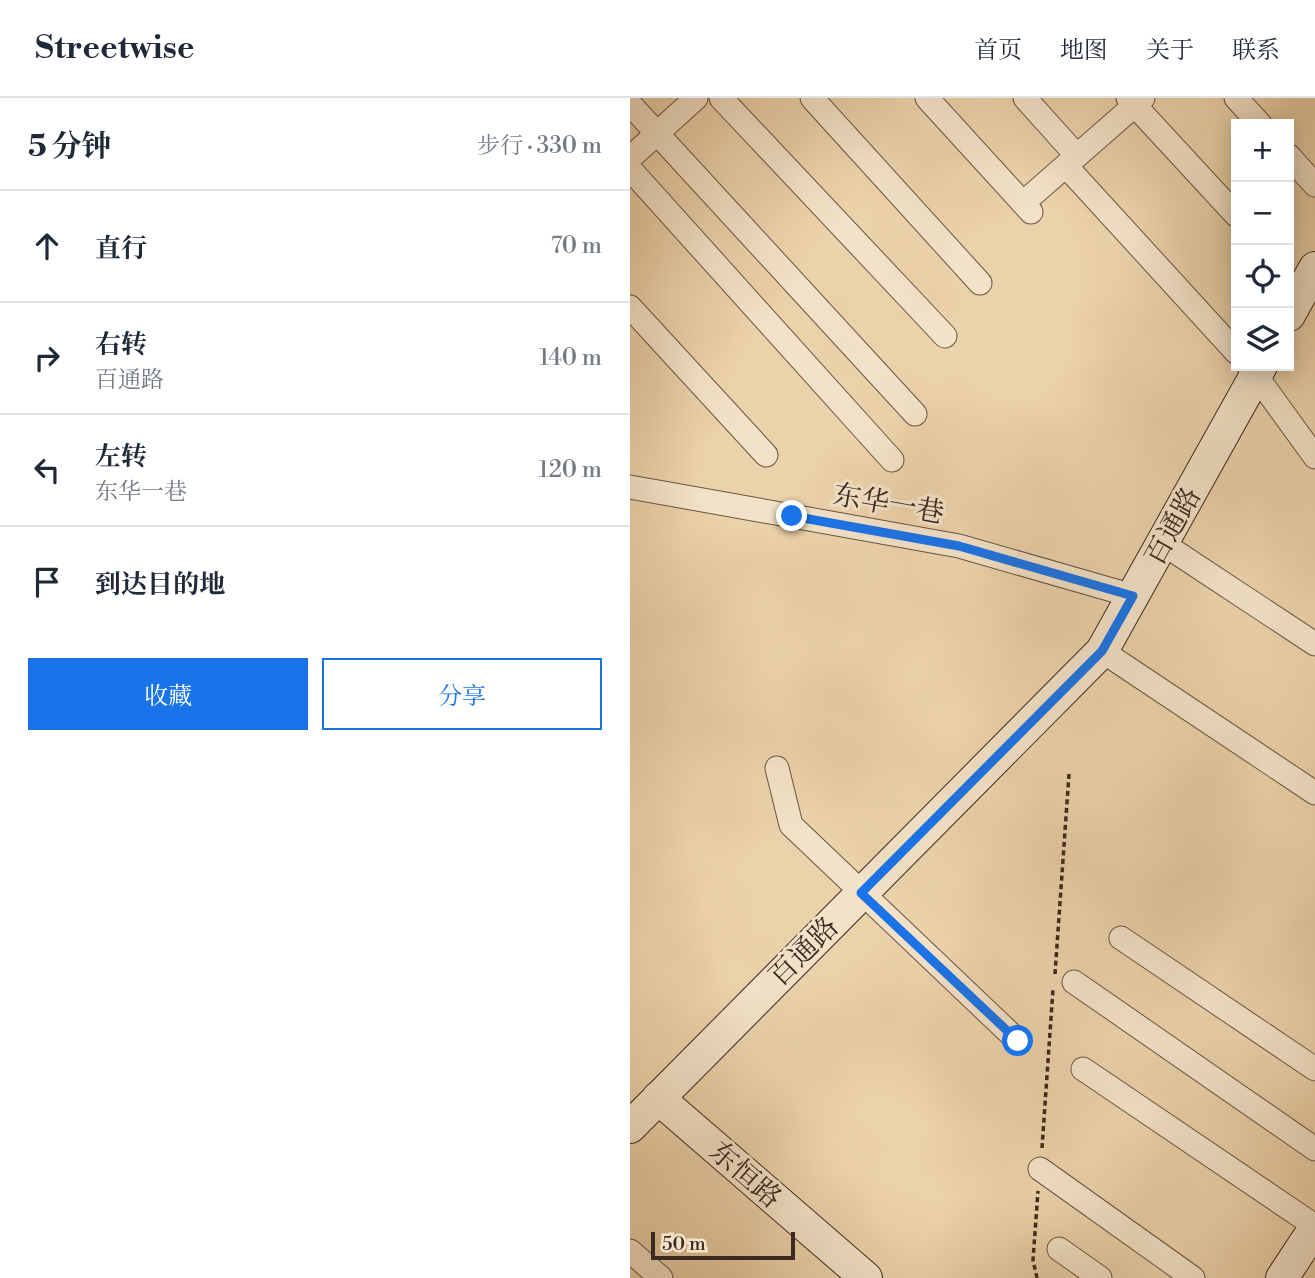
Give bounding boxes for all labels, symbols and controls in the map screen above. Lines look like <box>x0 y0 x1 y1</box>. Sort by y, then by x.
text: Streetwise <box>35 28 195 69</box>
text: 首页 <box>974 36 1022 66</box>
text: 地图 <box>1060 36 1108 66</box>
text: 关于 <box>1146 36 1194 66</box>
text: 联系 <box>1232 36 1280 66</box>
map controls <box>1231 119 1294 371</box>
button: + <box>1231 119 1294 182</box>
text: 5 分钟 <box>28 128 111 166</box>
text: 步行 · 330 m <box>477 132 602 160</box>
button: − <box>1231 182 1294 245</box>
icon: ahead <box>28 227 66 265</box>
text: 70 m <box>551 232 602 260</box>
text: 直行 <box>95 233 147 265</box>
button: locate <box>1231 245 1294 308</box>
button: layers <box>1231 308 1294 371</box>
text: 右转 <box>95 329 147 361</box>
icon: right <box>28 339 66 377</box>
text: 140 m <box>539 344 602 372</box>
text: 百通路 <box>95 366 164 394</box>
text: 左转 <box>95 441 147 473</box>
icon: left <box>28 451 66 489</box>
text: 120 m <box>538 456 602 484</box>
text: 东华一巷 <box>95 478 187 506</box>
street label: 东华一巷 <box>831 478 947 531</box>
street label: 百通路 <box>1138 482 1209 572</box>
route end <box>776 500 807 531</box>
icon: arrive <box>28 563 66 601</box>
text: 到达目的地 <box>95 569 225 601</box>
button: 收藏 <box>28 658 308 730</box>
button: 分享 <box>322 658 602 730</box>
street label: 百通路 <box>762 910 846 994</box>
route start <box>1002 1025 1033 1056</box>
street label: 东恒路 <box>702 1134 788 1216</box>
scale bar <box>651 1229 794 1261</box>
text: 50 m <box>662 1232 706 1256</box>

